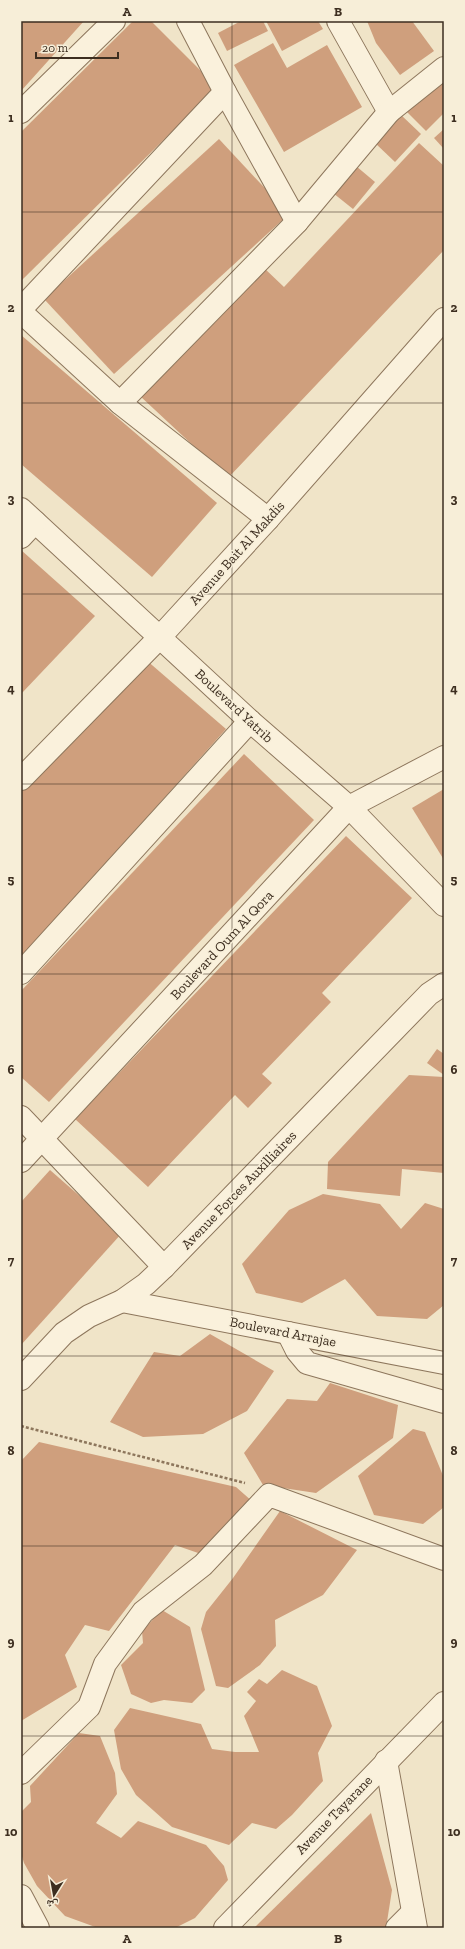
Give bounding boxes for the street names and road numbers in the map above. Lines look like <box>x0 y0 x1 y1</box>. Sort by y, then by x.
street label: Avenue Bait Al Makdis <box>186 497 288 609</box>
street label: Boulevard Yatrib <box>191 665 277 747</box>
street label: Boulevard Oum Al Qora <box>167 887 277 1003</box>
street label: Avenue Forces Auxilliaires <box>178 1127 300 1253</box>
street label: Boulevard Arrajae <box>228 1313 338 1351</box>
street label: Avenue Tayarane <box>292 1772 376 1858</box>

